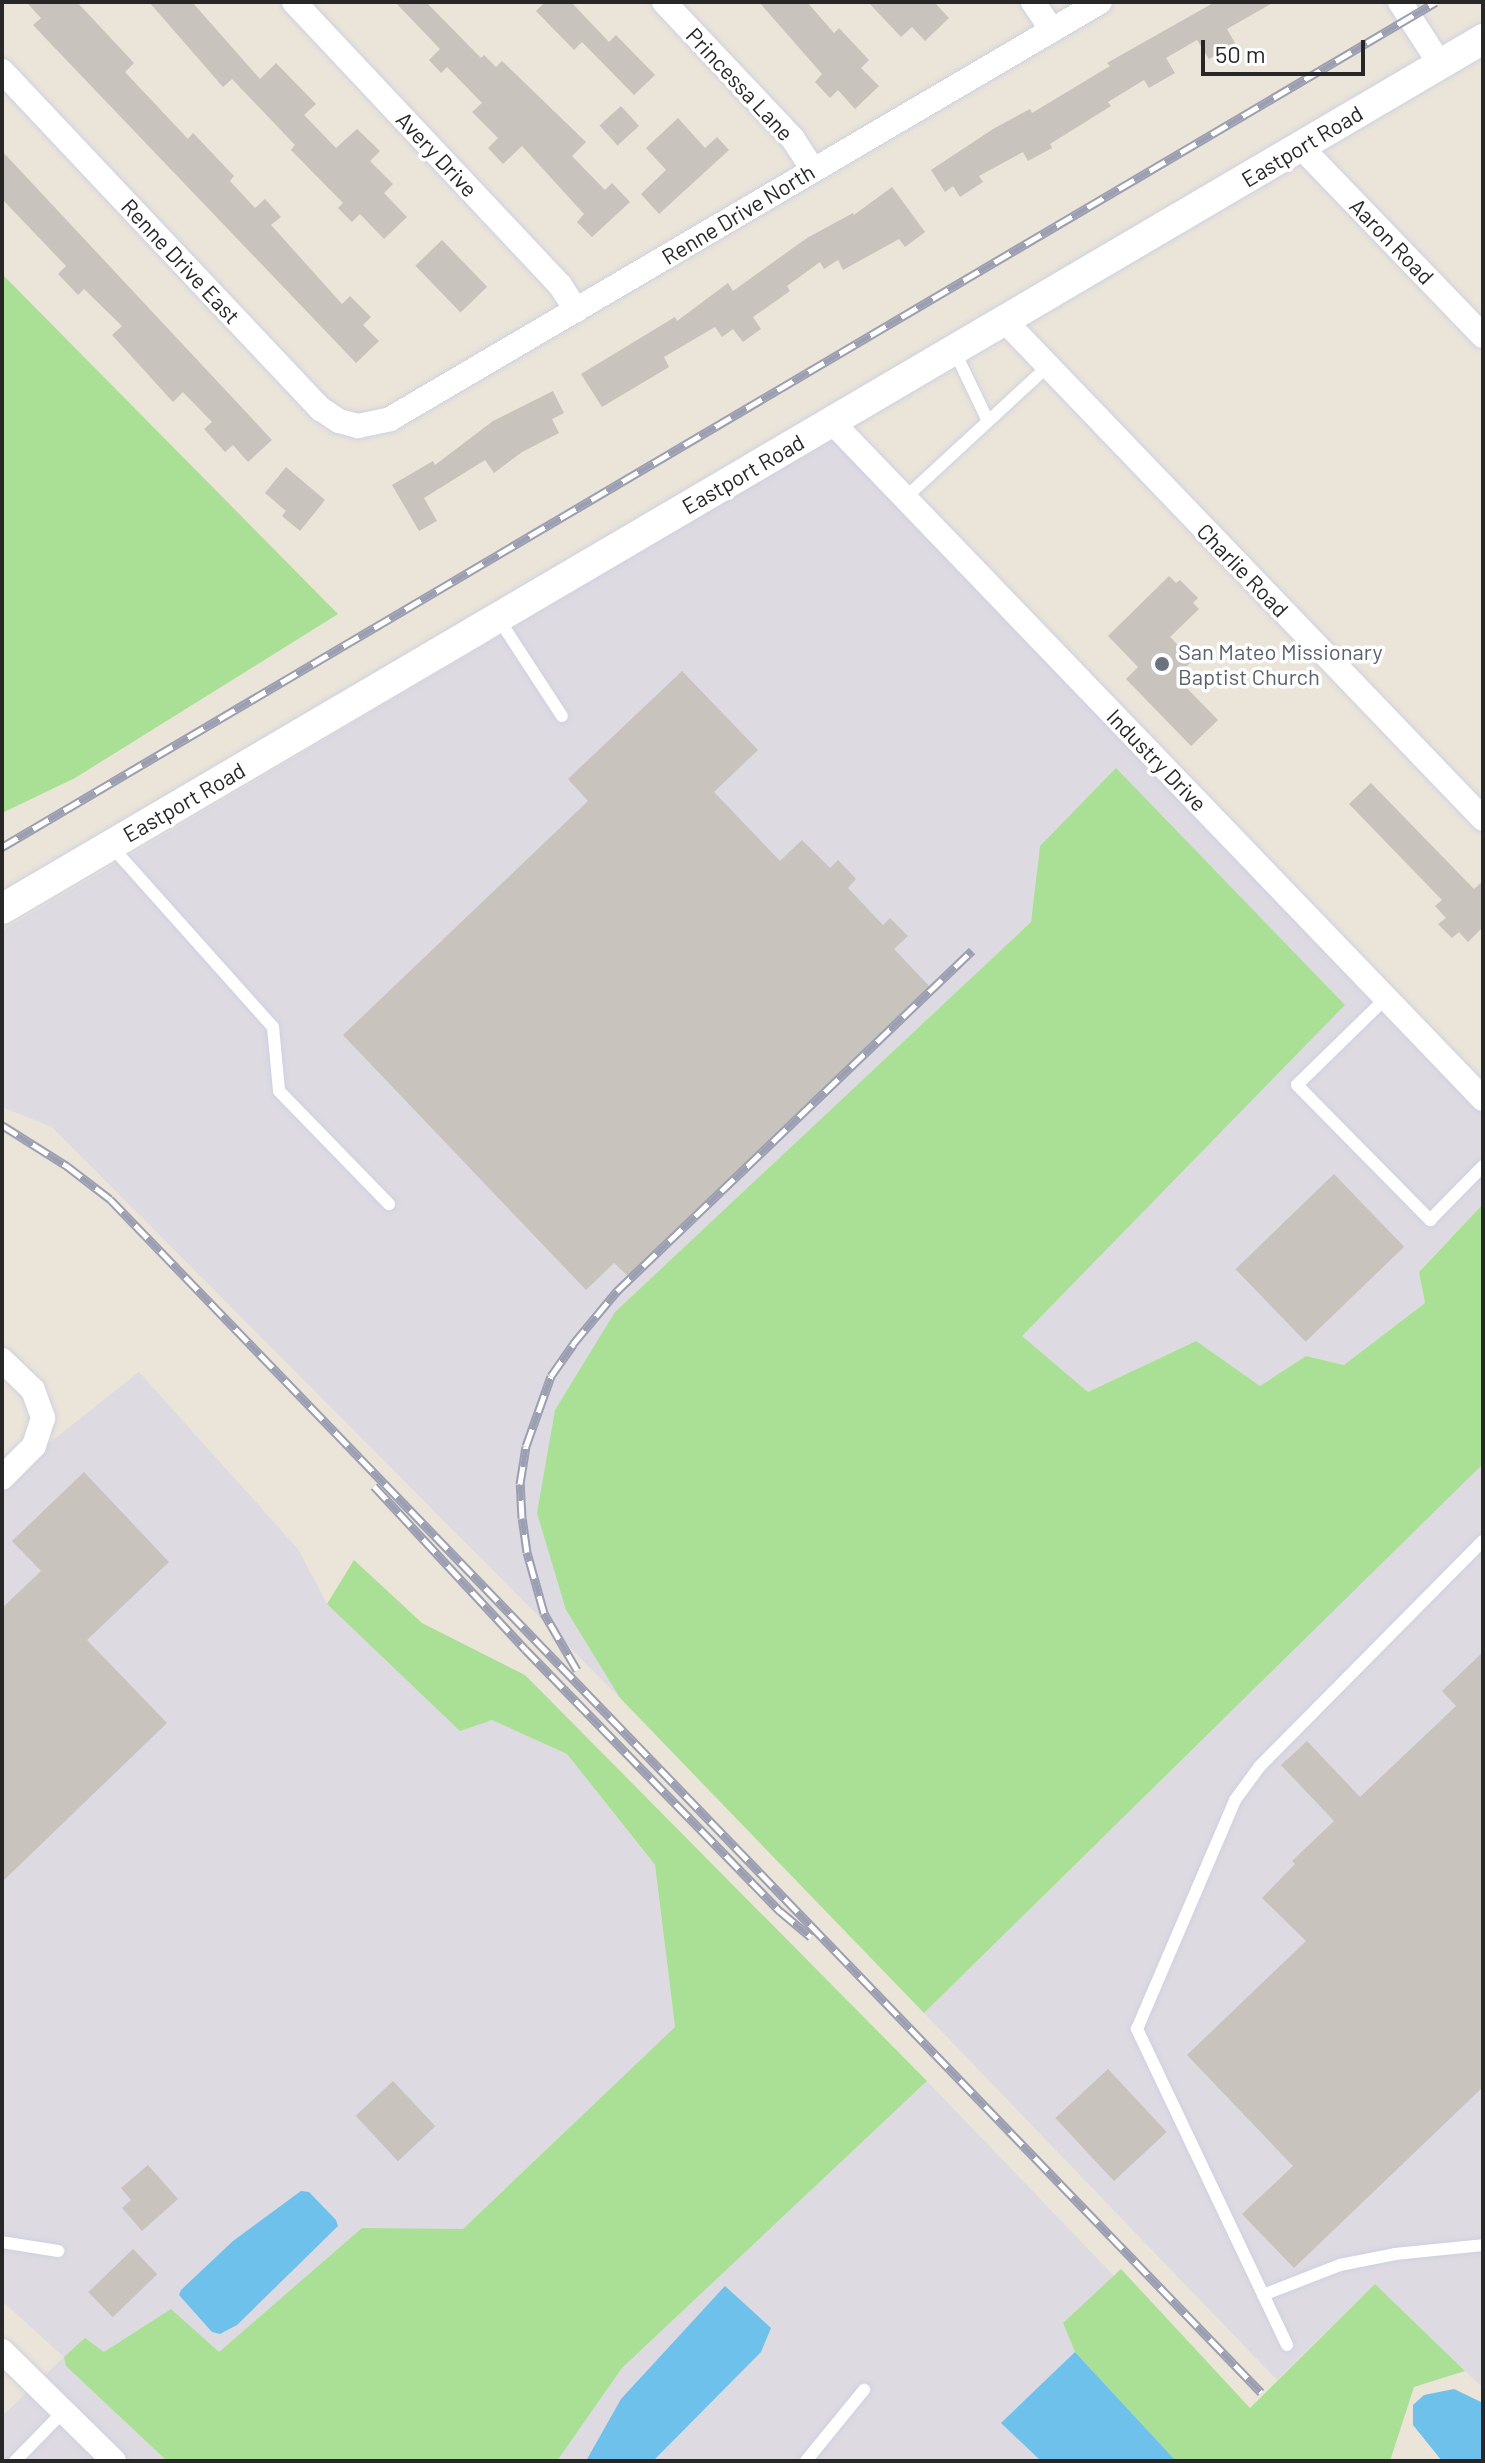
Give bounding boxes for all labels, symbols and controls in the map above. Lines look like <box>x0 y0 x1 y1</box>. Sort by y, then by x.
street label: Princessa Lane <box>681 22 799 146</box>
scale bar <box>1205 24 1369 74</box>
text: 50 m <box>1215 39 1266 68</box>
street label: Eastport Road <box>1237 100 1367 192</box>
street label: Avery Drive <box>391 106 483 202</box>
street label: Renne Drive North <box>657 158 819 270</box>
street label: Aaron Road <box>1345 192 1439 290</box>
street label: Renne Drive East <box>116 193 246 329</box>
street label: Eastport Road <box>677 428 809 520</box>
street label: Charlie Road <box>1192 518 1294 622</box>
place label: San Mateo Missionary Baptist Church <box>1178 638 1383 690</box>
marker: San Mateo Missionary Baptist Church <box>1153 655 1171 673</box>
street label: Industry Drive <box>1102 703 1212 817</box>
street label: Eastport Road <box>118 756 250 848</box>

